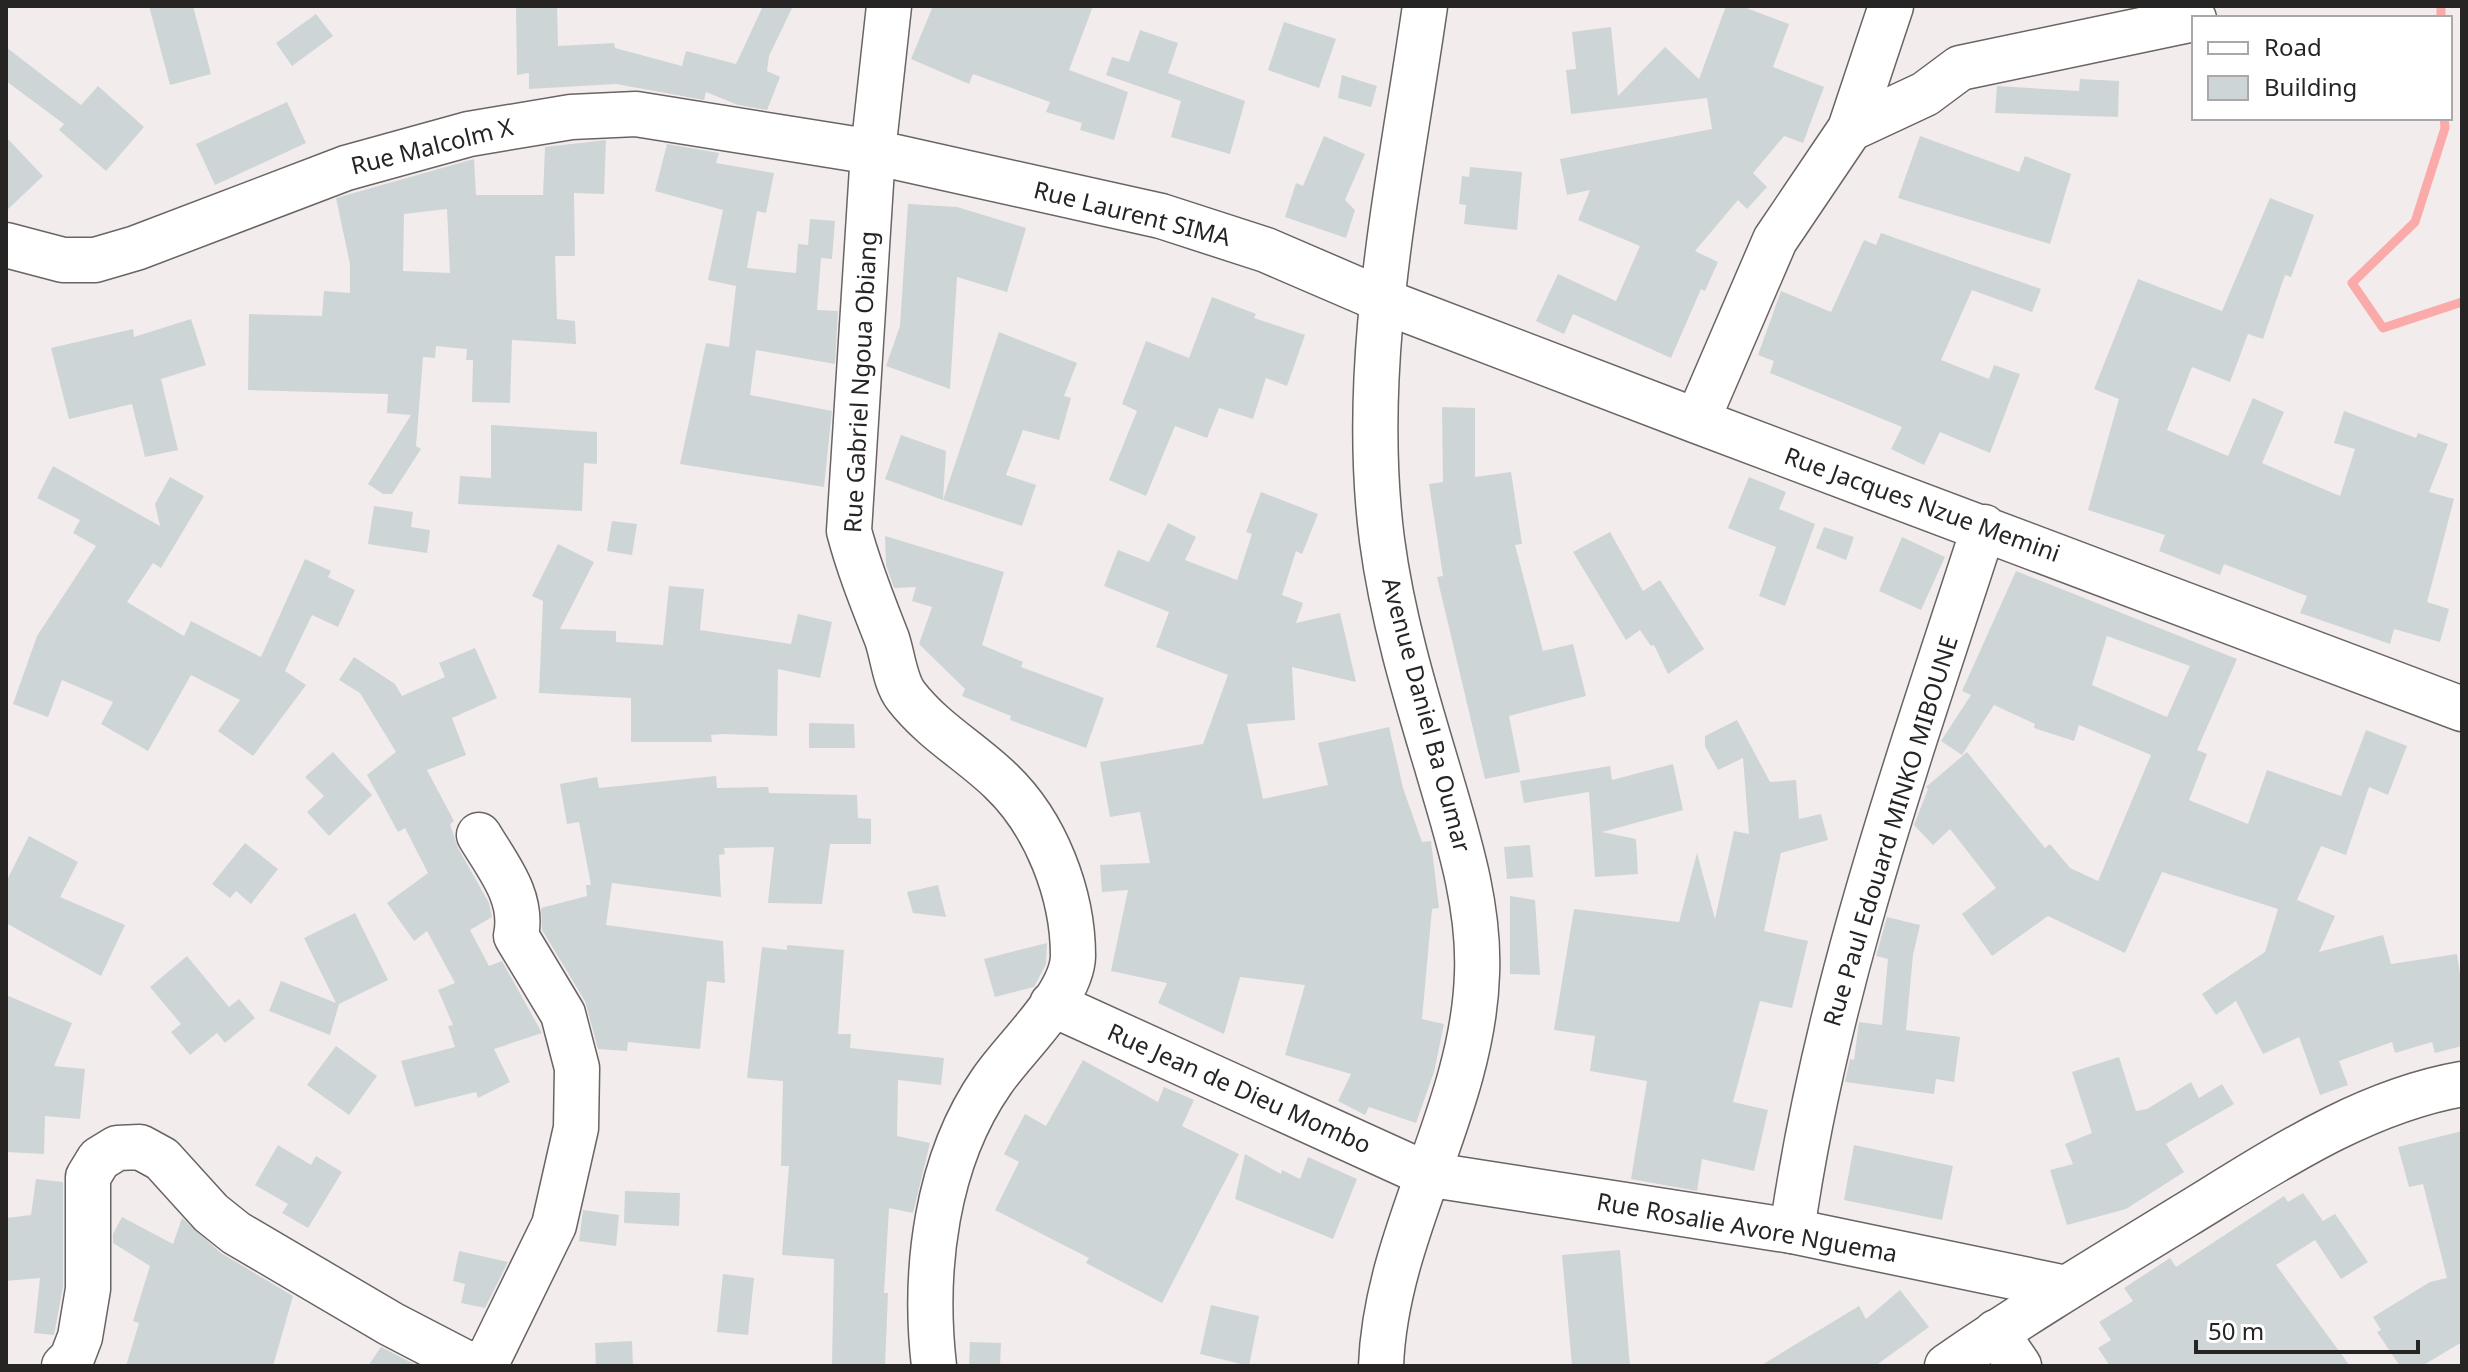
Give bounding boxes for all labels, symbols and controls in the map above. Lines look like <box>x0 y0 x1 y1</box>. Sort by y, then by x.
legend <box>2192 16 2452 120</box>
text: Road <box>2264 30 2322 63</box>
text: Building <box>2264 70 2357 103</box>
street label: Rue Malcolm X <box>347 109 516 182</box>
street label: Rue Laurent SIMA <box>1031 172 1235 253</box>
street label: Rue Gabriel Ngoua Obiang <box>835 230 884 534</box>
street label: Rue Jacques Nzue Memini <box>1780 438 2065 569</box>
street label: Avenue Daniel Ba Oumar <box>1375 574 1480 856</box>
street label: Rue Paul Edouard MINKO MIBOUNE <box>1814 631 1965 1030</box>
street label: Rue Jean de Dieu Mombo <box>1103 1015 1377 1161</box>
street label: Rue Rosalie Avore Nguema <box>1594 1184 1900 1269</box>
scale bar <box>2196 1304 2418 1354</box>
text: 50 m <box>2208 1314 2264 1347</box>

